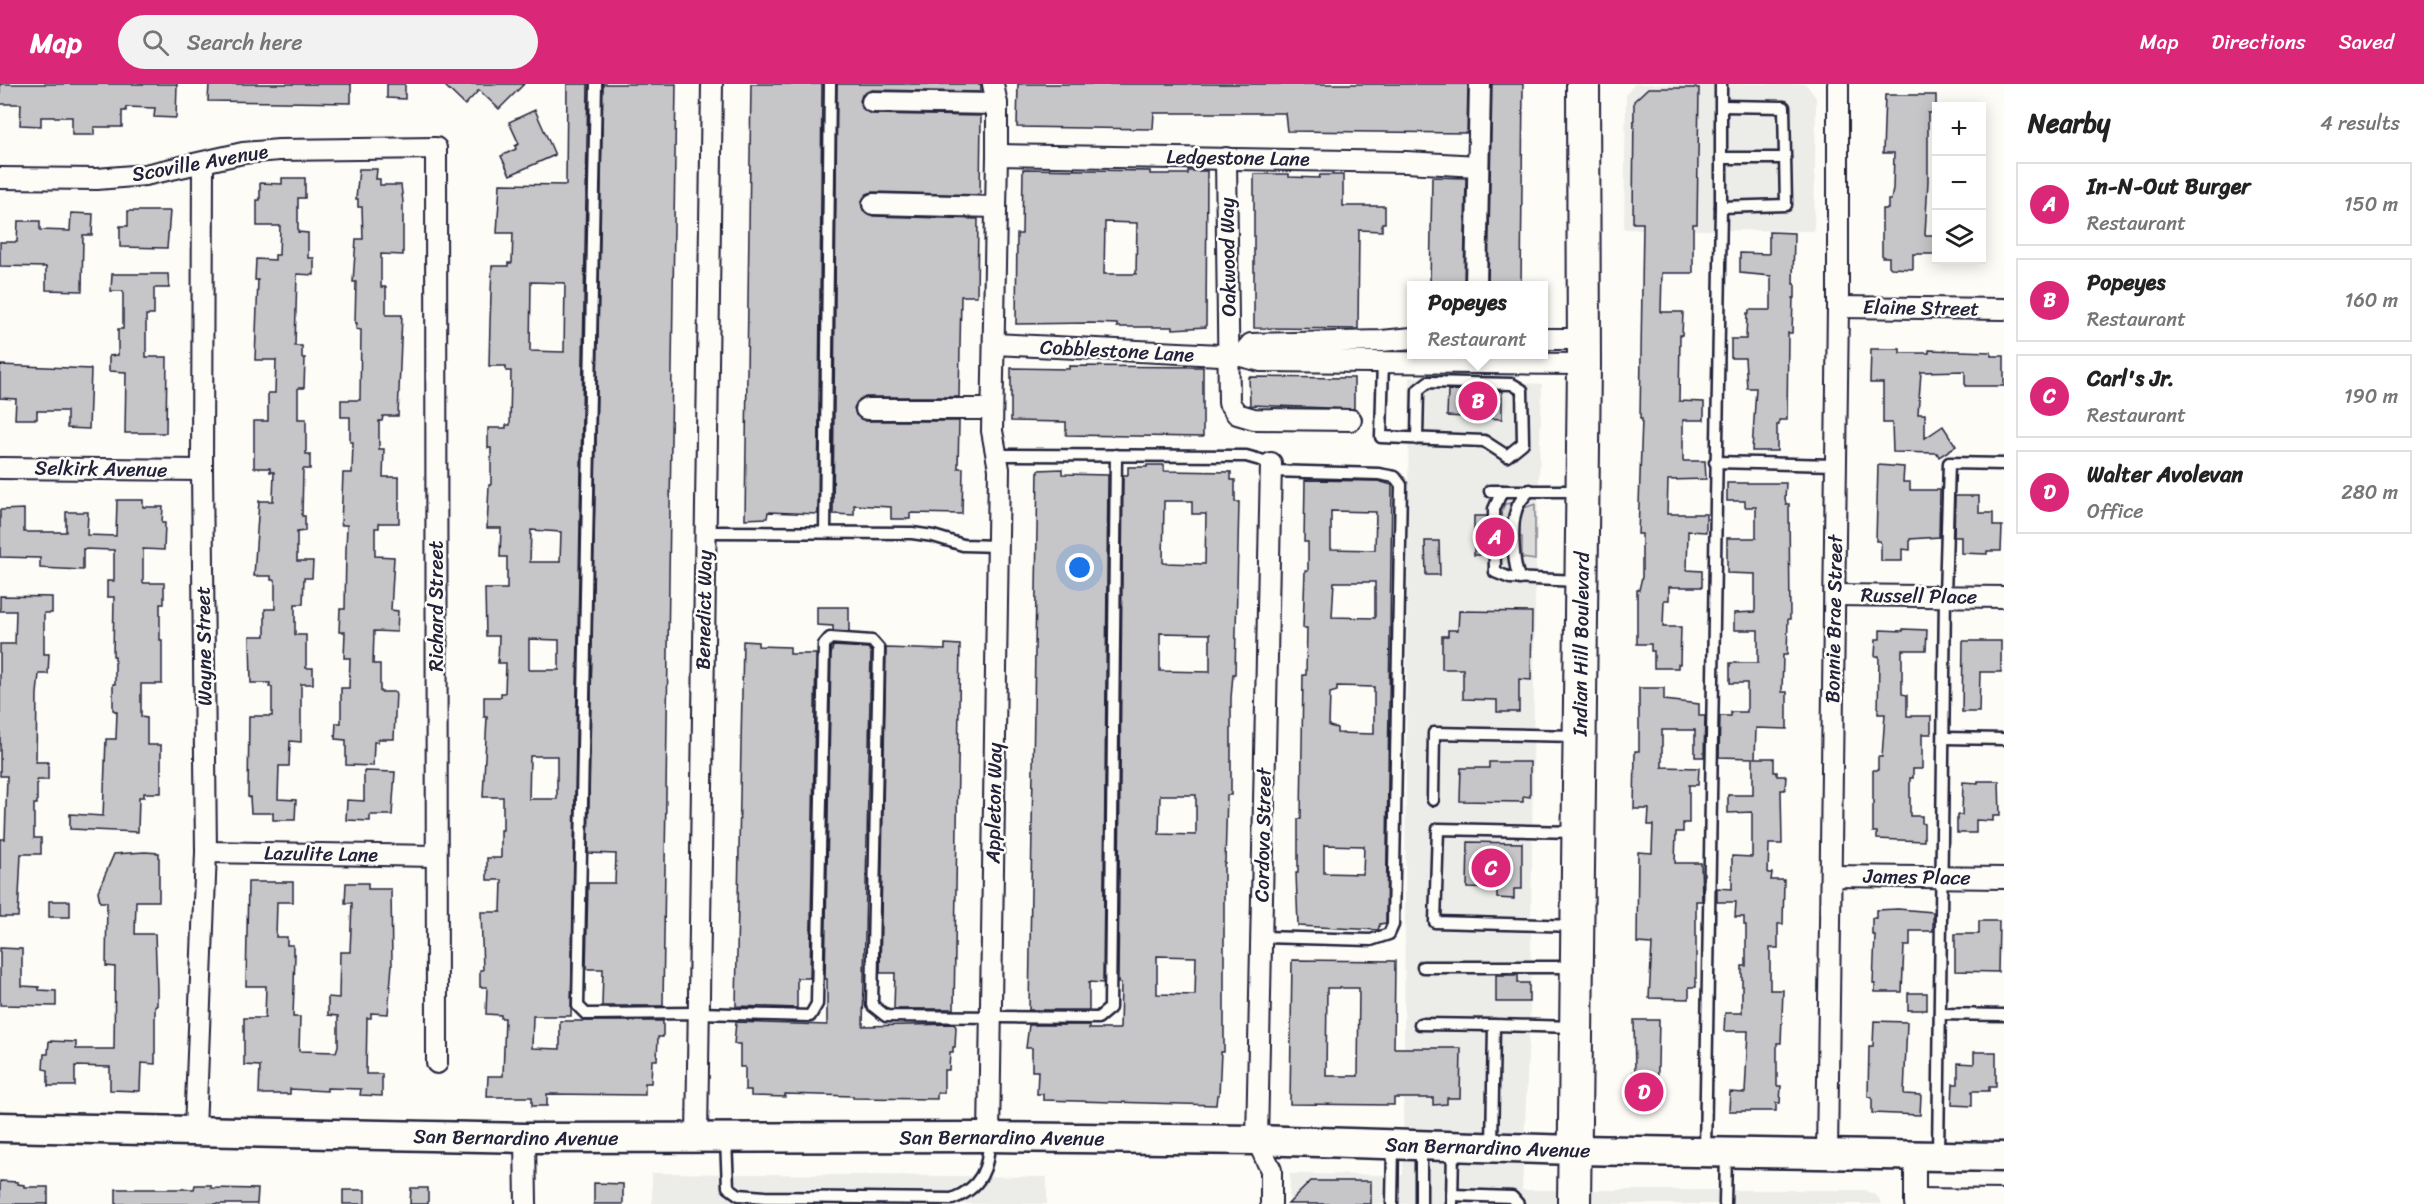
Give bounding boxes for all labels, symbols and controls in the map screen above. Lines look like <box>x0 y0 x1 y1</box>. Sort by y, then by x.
search box <box>118 15 538 69</box>
text: Map <box>30 18 82 67</box>
text: Search here <box>187 23 303 62</box>
text: Map <box>2140 23 2178 61</box>
text: Directions <box>2211 23 2306 61</box>
text: Saved <box>2339 23 2394 61</box>
icon: search <box>139 26 172 59</box>
text: Nearby <box>2028 100 2110 146</box>
map controls <box>1932 102 1986 264</box>
button: + <box>1932 102 1986 156</box>
text: 4 results <box>2320 106 2400 141</box>
street label: Scoville Avenue <box>129 134 271 192</box>
street label: Ledgestone Lane <box>1166 139 1310 177</box>
button: − <box>1932 156 1986 210</box>
text: In-N-Out Burger <box>2087 167 2250 206</box>
text: A <box>2043 187 2056 222</box>
text: 150 m <box>2344 187 2398 222</box>
street label: Oakwood Way <box>1209 197 1247 317</box>
text: Restaurant <box>2087 206 2186 241</box>
button: layers <box>1932 210 1986 264</box>
text: Popeyes <box>2087 263 2166 302</box>
popup <box>1407 281 1548 359</box>
text: Popeyes <box>1428 283 1507 322</box>
text: B <box>2043 283 2056 318</box>
text: 160 m <box>2345 283 2398 318</box>
street label: Elaine Street <box>1863 289 1980 327</box>
text: Restaurant <box>2087 302 2186 337</box>
text: Restaurant <box>1428 322 1527 357</box>
street label: Cobblestone Lane <box>1039 329 1195 373</box>
text: Carl's Jr. <box>2087 359 2174 398</box>
pin: B <box>1458 378 1498 424</box>
text: C <box>2043 379 2056 414</box>
text: 190 m <box>2344 379 2398 414</box>
text: Restaurant <box>2087 398 2186 433</box>
street label: Selkirk Avenue <box>34 450 168 488</box>
text: Walter Avolevan <box>2087 455 2243 494</box>
text: D <box>2044 475 2055 510</box>
text: 280 m <box>2341 475 2398 510</box>
text: Office <box>2087 494 2143 529</box>
pin: A <box>1476 514 1514 560</box>
street label: Bonnie Brae Street <box>1815 534 1853 704</box>
street label: Richard Street <box>419 540 454 671</box>
street label: Benedict Way <box>685 549 723 670</box>
street label: Indian Hill Boulevard <box>1562 550 1599 737</box>
your location <box>1065 553 1094 582</box>
street label: Russell Place <box>1861 577 1977 615</box>
street label: Wayne Street <box>185 586 223 706</box>
street label: Appleton Way <box>975 742 1013 865</box>
street label: Cordova Street <box>1244 767 1282 902</box>
street label: Lazulite Lane <box>264 836 379 872</box>
pin: C <box>1472 846 1510 890</box>
street label: James Place <box>1862 859 1971 895</box>
pin: D <box>1624 1070 1664 1114</box>
street label: San Bernardino Avenue <box>413 1118 619 1156</box>
street label: San Bernardino Avenue <box>899 1119 1105 1156</box>
street label: San Bernardino Avenue <box>1385 1127 1591 1168</box>

